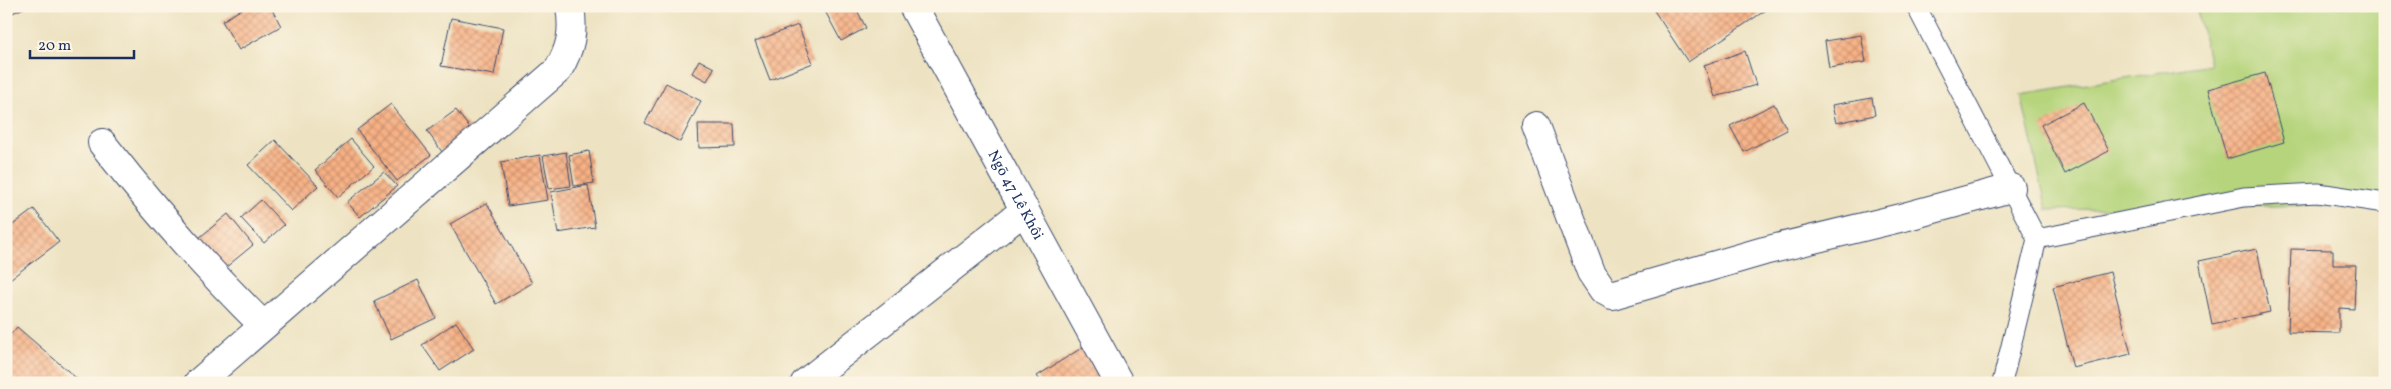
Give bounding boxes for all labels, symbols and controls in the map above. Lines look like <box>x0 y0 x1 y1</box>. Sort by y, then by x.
scale bar <box>30 28 134 60</box>
text: 20 m <box>38 36 71 57</box>
street label: Ngõ 47 Lê Khôi <box>982 147 1048 244</box>

